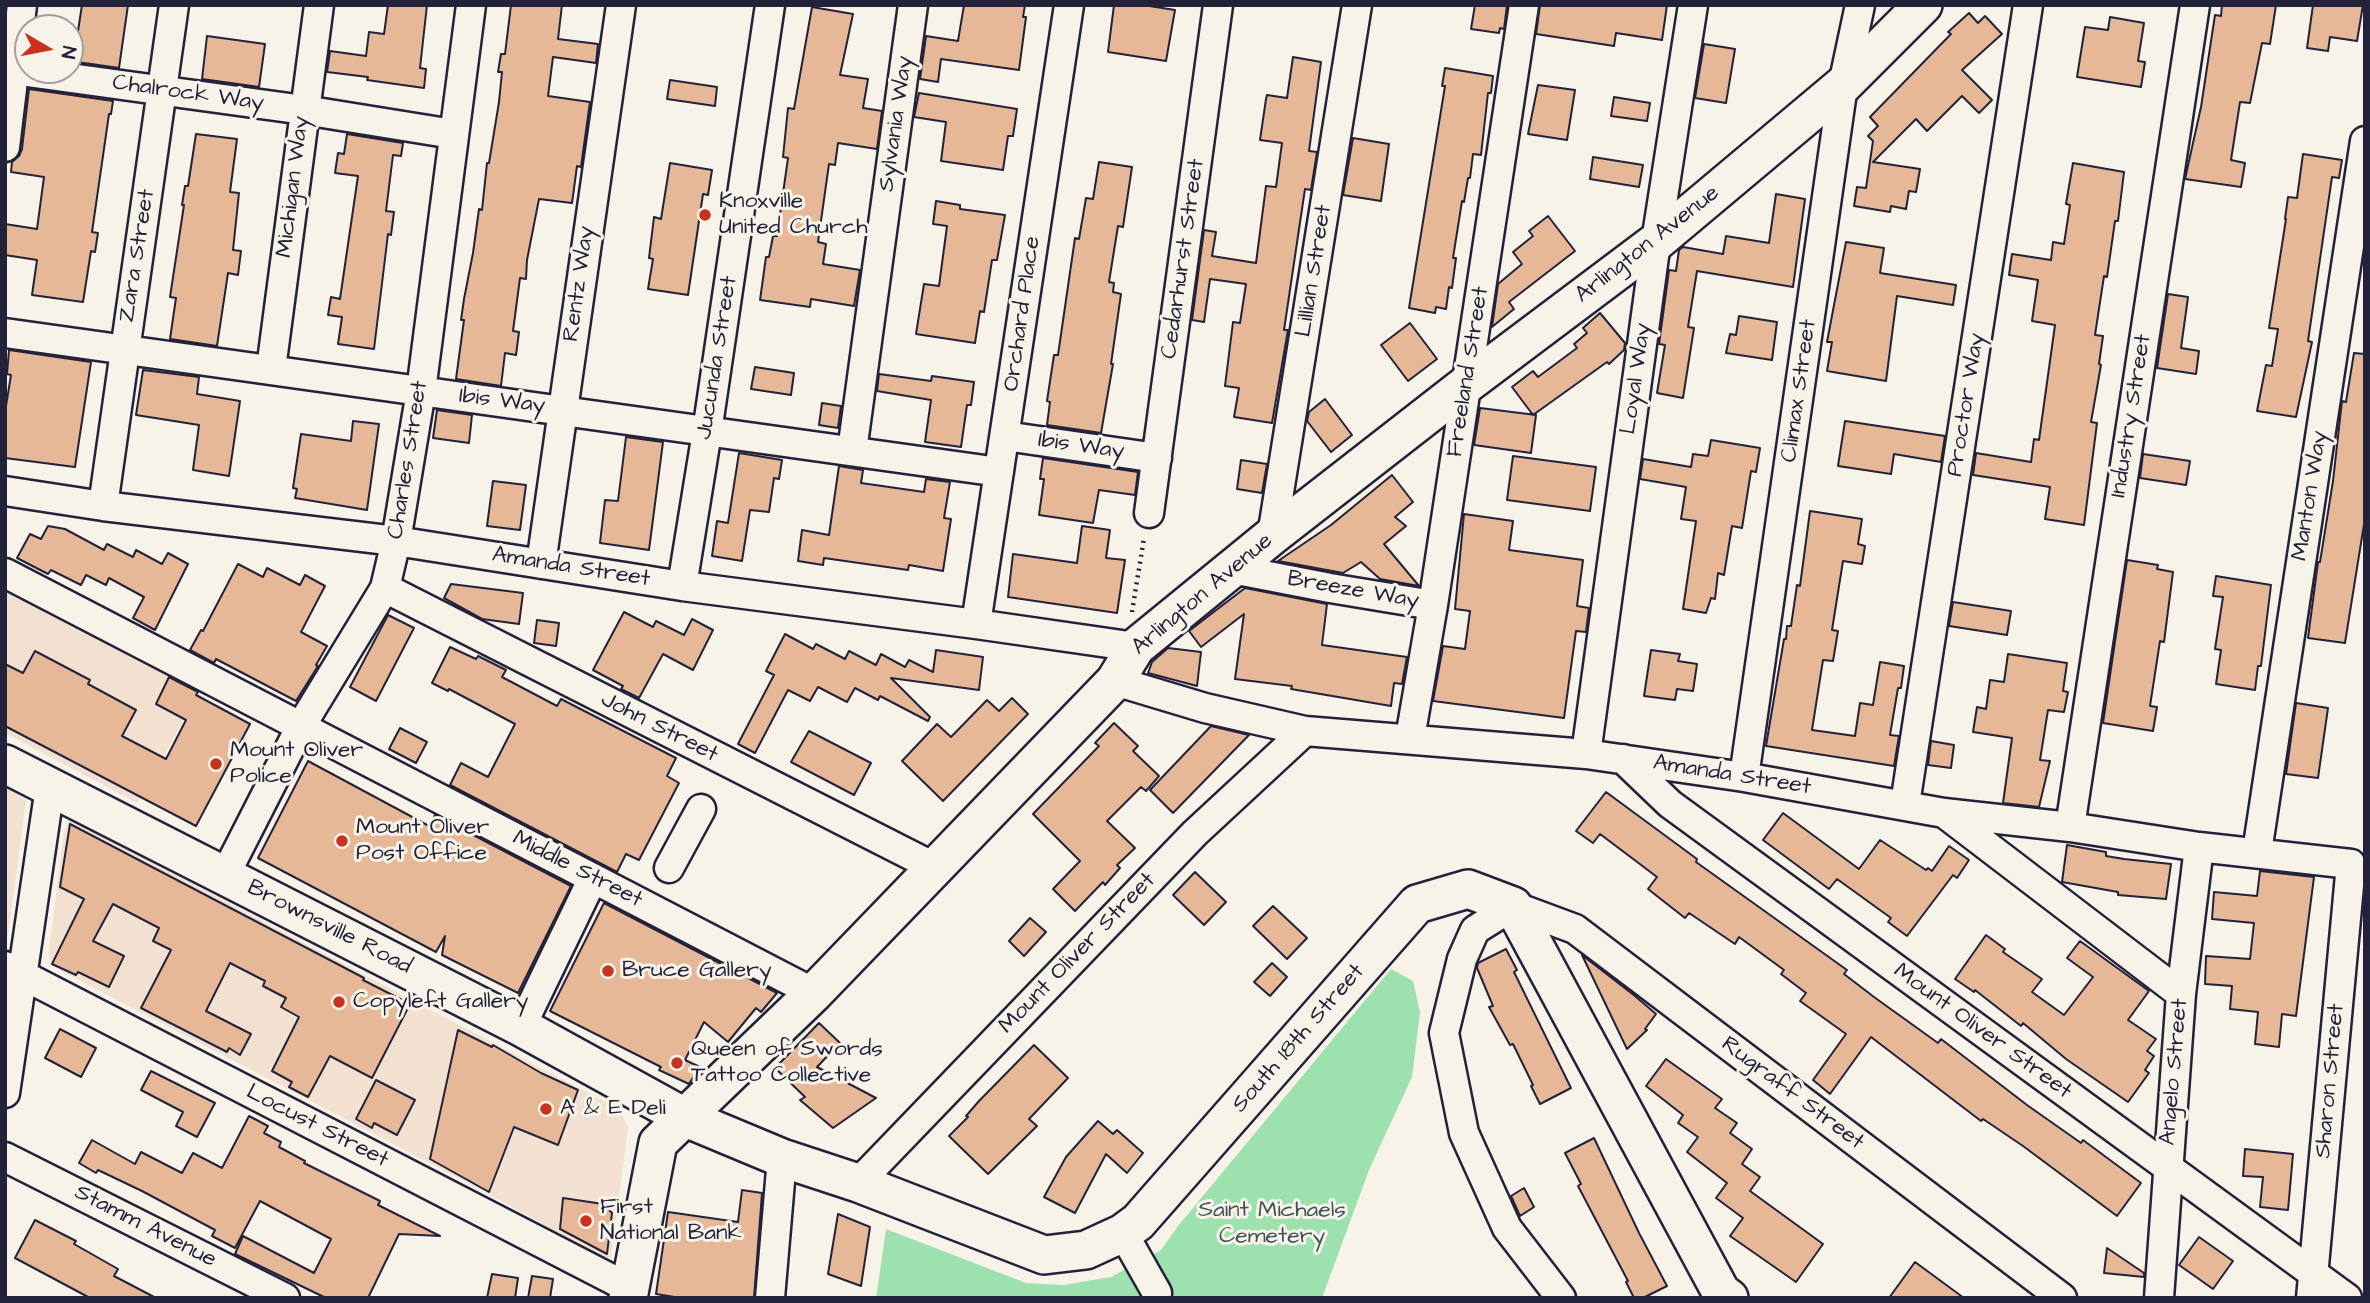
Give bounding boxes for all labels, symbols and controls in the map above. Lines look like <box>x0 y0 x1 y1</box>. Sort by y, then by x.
north arrow <box>14 14 84 84</box>
text: N <box>54 44 83 61</box>
street label: Sylvania Way <box>874 54 920 194</box>
street label: Chalrock Way <box>111 70 265 118</box>
street label: Michigan Way <box>272 115 316 259</box>
street label: Cedarhurst Street <box>1156 157 1212 361</box>
street label: Arlington Avenue <box>1570 180 1726 310</box>
street label: Zara Street <box>114 188 162 324</box>
place label: Knoxville United Church <box>719 188 868 242</box>
street label: Lillian Street <box>1291 203 1339 339</box>
marker: Knoxville United Church <box>697 207 713 223</box>
street label: Rentz Way <box>558 225 602 343</box>
street label: Orchard Place <box>998 235 1048 393</box>
street label: Jucunda Street <box>691 274 745 442</box>
street label: Freeland Street <box>1442 285 1496 459</box>
street label: Climax Street <box>1776 318 1824 464</box>
street label: Loyal Way <box>1616 322 1658 436</box>
street label: Proctor Way <box>1942 331 1992 479</box>
street label: Industry Street <box>2105 332 2159 500</box>
street label: Charles Street <box>383 379 435 541</box>
street label: Ibis Way <box>457 383 547 421</box>
street label: Ibis Way <box>1036 427 1126 467</box>
street label: Manton Way <box>2287 429 2335 563</box>
street label: Arlington Avenue <box>1127 528 1279 662</box>
street label: Amanda Street <box>490 542 652 594</box>
street label: Breeze Way <box>1285 566 1421 616</box>
street label: John Street <box>596 687 722 769</box>
place label: Mount Oliver Police <box>230 737 363 791</box>
street label: Amanda Street <box>1651 750 1813 802</box>
marker: Mount Oliver Police <box>208 756 224 772</box>
place label: Mount Oliver Post Office <box>356 814 489 868</box>
street label: Middle Street <box>507 825 647 915</box>
marker: Mount Oliver Post Office <box>334 833 350 849</box>
street label: Mount Oliver Street <box>994 868 1162 1040</box>
street label: Brownsville Road <box>242 875 416 981</box>
place label: Bruce Gallery <box>622 957 772 985</box>
street label: Mount Oliver Street <box>1888 958 2076 1106</box>
street label: South 18th Street <box>1227 959 1371 1119</box>
marker: Bruce Gallery <box>600 963 616 979</box>
place label: Copyleft Gallery <box>353 988 528 1016</box>
marker: Copyleft Gallery <box>331 994 347 1010</box>
street label: Angelo Street <box>2155 997 2195 1147</box>
street label: Sharon Street <box>2310 1003 2352 1159</box>
street label: Rugraff Street <box>1715 1031 1869 1157</box>
place label: Queen of Swords Tattoo Collective <box>691 1036 883 1090</box>
marker: Queen of Swords Tattoo Collective <box>669 1055 685 1071</box>
street label: Locust Street <box>241 1079 393 1175</box>
place label: A & E Deli <box>560 1095 666 1123</box>
marker: A & E Deli <box>538 1101 554 1117</box>
street label: Stamm Avenue <box>69 1179 221 1275</box>
place label: First National Bank <box>600 1194 742 1248</box>
park label: Saint Michaels Cemetery <box>1198 1197 1346 1251</box>
marker: First National Bank <box>578 1213 594 1229</box>

